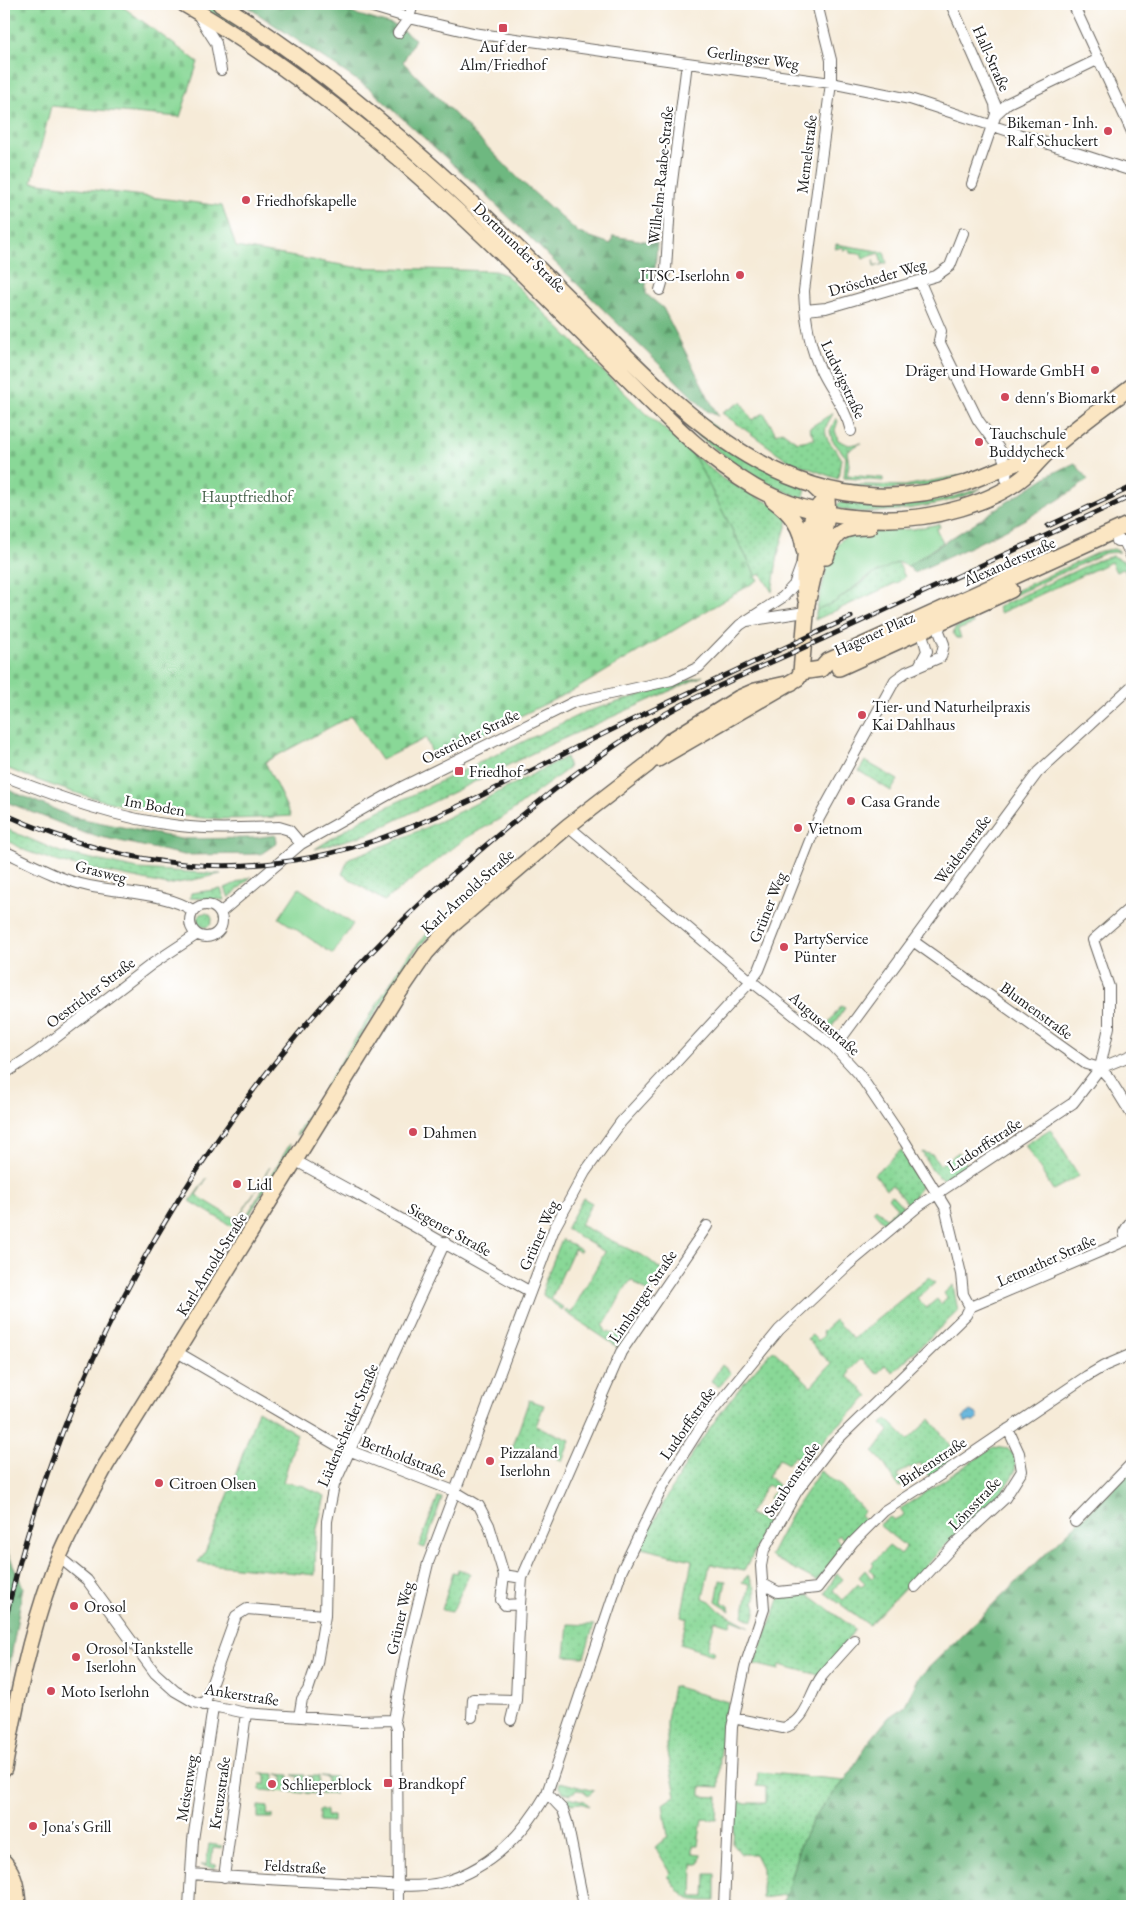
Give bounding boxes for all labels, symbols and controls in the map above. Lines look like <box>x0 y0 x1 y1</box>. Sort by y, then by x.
marker: Auf der Alm/Friedhof <box>497 22 509 34</box>
street label: Hall-Straße <box>968 22 1015 94</box>
place label: Auf der Alm/Friedhof <box>459 36 548 75</box>
street label: Gerlingser Weg <box>706 41 801 74</box>
street label: Wilhelm-Raabe-Straße <box>643 105 678 245</box>
place label: Bikeman - Inh. Ralf Schuckert <box>1007 112 1098 151</box>
street label: Memelstraße <box>791 114 822 195</box>
marker: Bikeman - Inh. Ralf Schuckert <box>1102 125 1114 137</box>
place label: Friedhofskapelle <box>256 190 356 211</box>
marker: Friedhofskapelle <box>240 194 252 206</box>
street label: Dortmunder Straße <box>469 198 570 297</box>
street label: Dröscheder Weg <box>826 253 929 301</box>
place label: ITSC-Iserlohn <box>640 265 731 286</box>
marker: ITSC-Iserlohn <box>734 269 746 281</box>
street label: Ludwigstraße <box>816 337 871 422</box>
place label: Dräger und Howarde GmbH <box>905 360 1085 381</box>
marker: Dräger und Howarde GmbH <box>1089 364 1101 376</box>
place label: denn's Biomarkt <box>1015 387 1116 408</box>
marker: denn's Biomarkt <box>999 391 1011 403</box>
place label: Tauchschule Buddycheck <box>989 423 1066 462</box>
marker: Tauchschule Buddycheck <box>973 436 985 448</box>
park label: Hauptfriedhof <box>202 486 294 507</box>
street label: Alexanderstraße <box>959 532 1058 591</box>
street label: Hagener Platz <box>831 606 918 661</box>
place label: Tier- und Naturheilpraxis Kai Dahlhaus <box>872 696 1030 735</box>
street label: Oestricher Straße <box>418 704 522 769</box>
marker: Tier- und Naturheilpraxis Kai Dahlhaus <box>856 709 868 721</box>
place label: Friedhof <box>469 761 524 782</box>
marker: Friedhof <box>453 765 465 777</box>
street label: Im Boden <box>123 790 187 821</box>
place label: Casa Grande <box>861 791 940 812</box>
marker: Casa Grande <box>845 795 857 807</box>
street label: Weidenstraße <box>929 810 996 888</box>
place label: Vietnom <box>808 818 863 839</box>
marker: Vietnom <box>792 822 804 834</box>
street label: Karl-Arnold-Straße <box>416 844 518 939</box>
street label: Grasweg <box>73 855 130 888</box>
street label: Grüner Weg <box>744 868 792 946</box>
place label: PartyService Pünter <box>794 928 868 967</box>
marker: PartyService Pünter <box>778 941 790 953</box>
street label: Oestricher Straße <box>42 952 139 1033</box>
street label: Blumenstraße <box>996 977 1077 1044</box>
street label: Augustastraße <box>784 986 865 1060</box>
street label: Ludorffstraße <box>943 1113 1025 1176</box>
place label: Dahmen <box>423 1122 477 1143</box>
marker: Dahmen <box>407 1126 419 1138</box>
place label: Lidl <box>247 1174 272 1195</box>
marker: Lidl <box>231 1178 243 1190</box>
street label: Grüner Weg <box>514 1196 564 1274</box>
street label: Siegener Straße <box>404 1198 495 1261</box>
street label: Karl-Arnold-Straße <box>171 1209 252 1320</box>
street label: Letmather Straße <box>994 1229 1099 1292</box>
street label: Limburger Straße <box>604 1246 681 1347</box>
street label: Lüdenscheider Straße <box>312 1360 383 1490</box>
street label: Ludorffstraße <box>655 1383 720 1464</box>
street label: Bertholdstraße <box>358 1431 450 1482</box>
street label: Birkenstraße <box>894 1432 970 1491</box>
street label: Steubenstraße <box>759 1438 824 1521</box>
place label: Pizzaland Iserlohn <box>500 1442 559 1481</box>
marker: Pizzaland Iserlohn <box>484 1455 496 1467</box>
street label: Lönsstraße <box>943 1472 1005 1535</box>
place label: Citroen Olsen <box>169 1473 257 1494</box>
marker: Citroen Olsen <box>153 1477 165 1489</box>
street label: Grüner Weg <box>381 1578 418 1657</box>
place label: Orosol <box>84 1596 126 1617</box>
marker: Orosol <box>68 1600 80 1612</box>
place label: Orosol Tankstelle Iserlohn <box>86 1638 193 1677</box>
marker: Orosol Tankstelle Iserlohn <box>70 1651 82 1663</box>
street label: Ankerstraße <box>202 1678 281 1711</box>
place label: Moto Iserlohn <box>61 1681 150 1702</box>
marker: Moto Iserlohn <box>45 1685 57 1697</box>
street label: Meisenweg <box>171 1752 202 1823</box>
street label: Kreuzstraße <box>204 1755 235 1831</box>
place label: Brandkopf <box>398 1773 466 1794</box>
place label: Schlieperblock <box>282 1774 372 1795</box>
marker: Brandkopf <box>382 1777 394 1789</box>
marker: Schlieperblock <box>266 1778 278 1790</box>
place label: Jona's Grill <box>41 1816 112 1837</box>
marker: Jona's Grill <box>27 1820 39 1832</box>
street label: Feldstraße <box>263 1854 327 1879</box>

